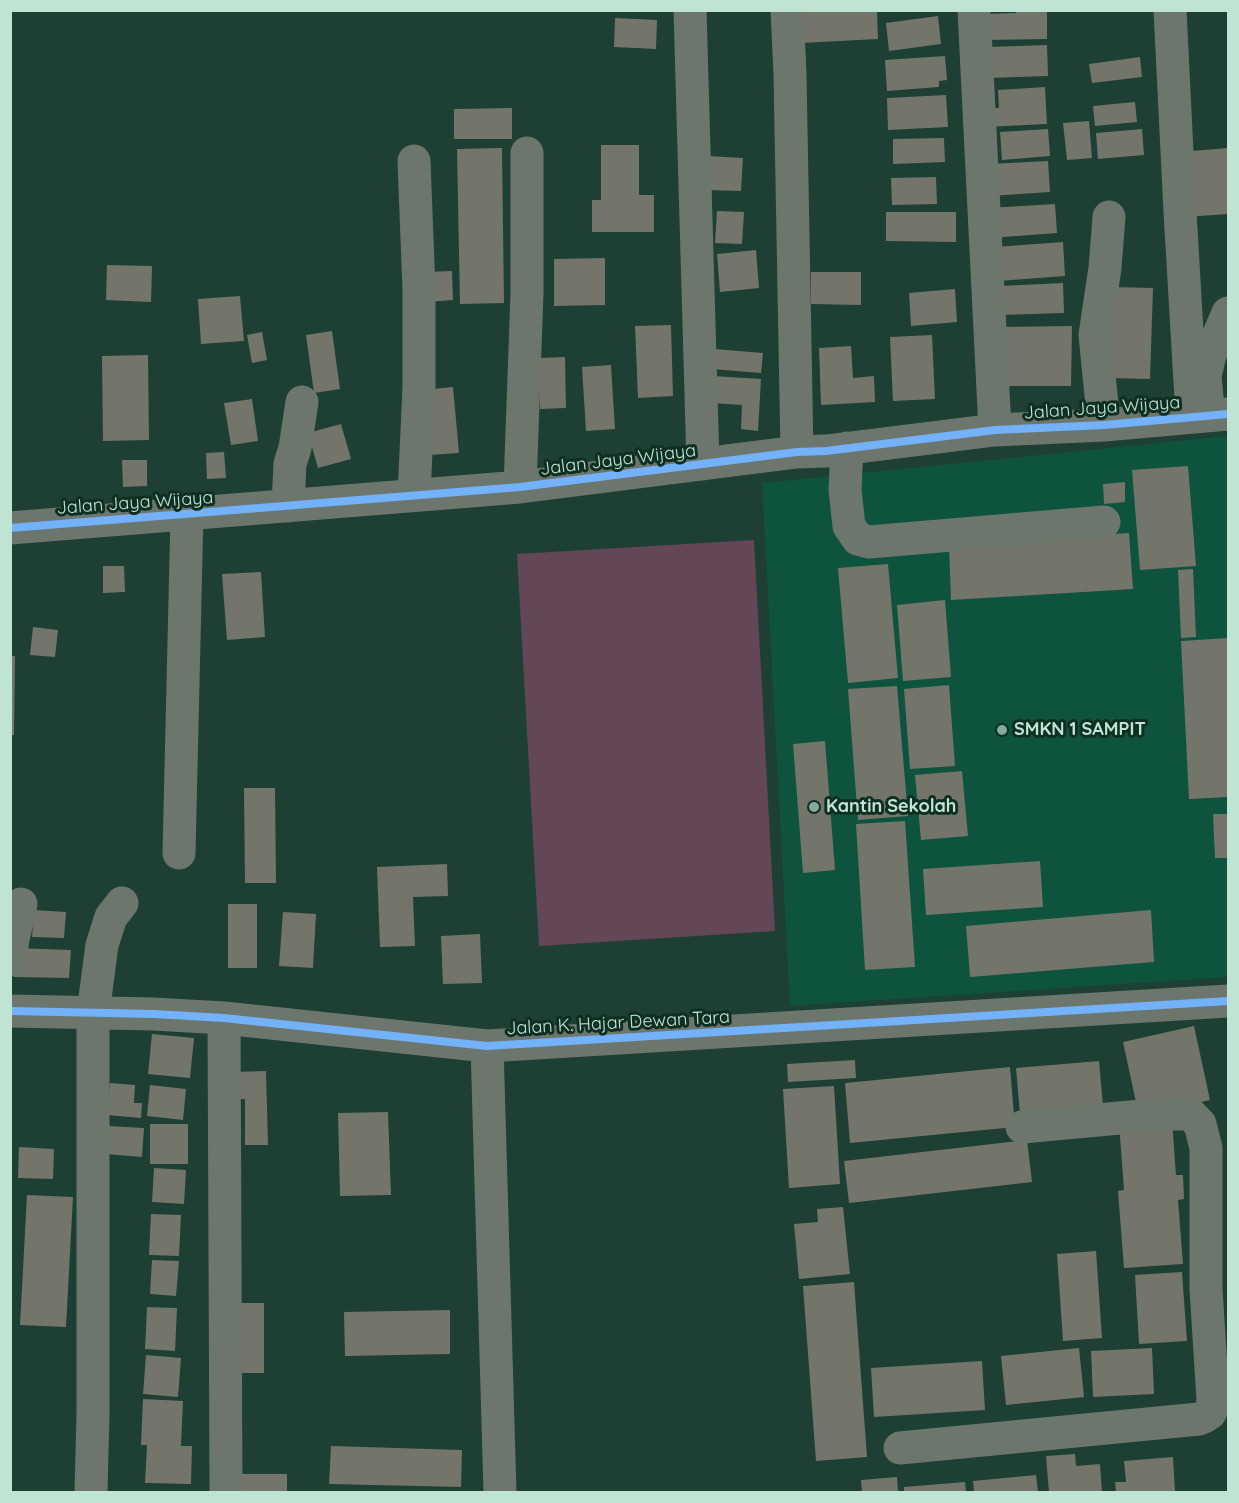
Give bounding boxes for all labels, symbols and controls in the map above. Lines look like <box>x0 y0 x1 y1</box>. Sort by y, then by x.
street label: Jalan Jaya Wijaya <box>1023 392 1181 424</box>
street label: Jalan Jaya Wijaya <box>539 440 697 480</box>
street label: Jalan Jaya Wijaya <box>56 487 214 519</box>
place label: SMKN 1 SAMPIT <box>1014 719 1146 741</box>
marker: SMKN 1 SAMPIT <box>995 723 1009 737</box>
place label: Kantin Sekolah <box>826 796 956 818</box>
marker: Kantin Sekolah <box>807 800 821 814</box>
street label: Jalan K. Hajar Dewan Tara <box>506 1006 730 1040</box>

